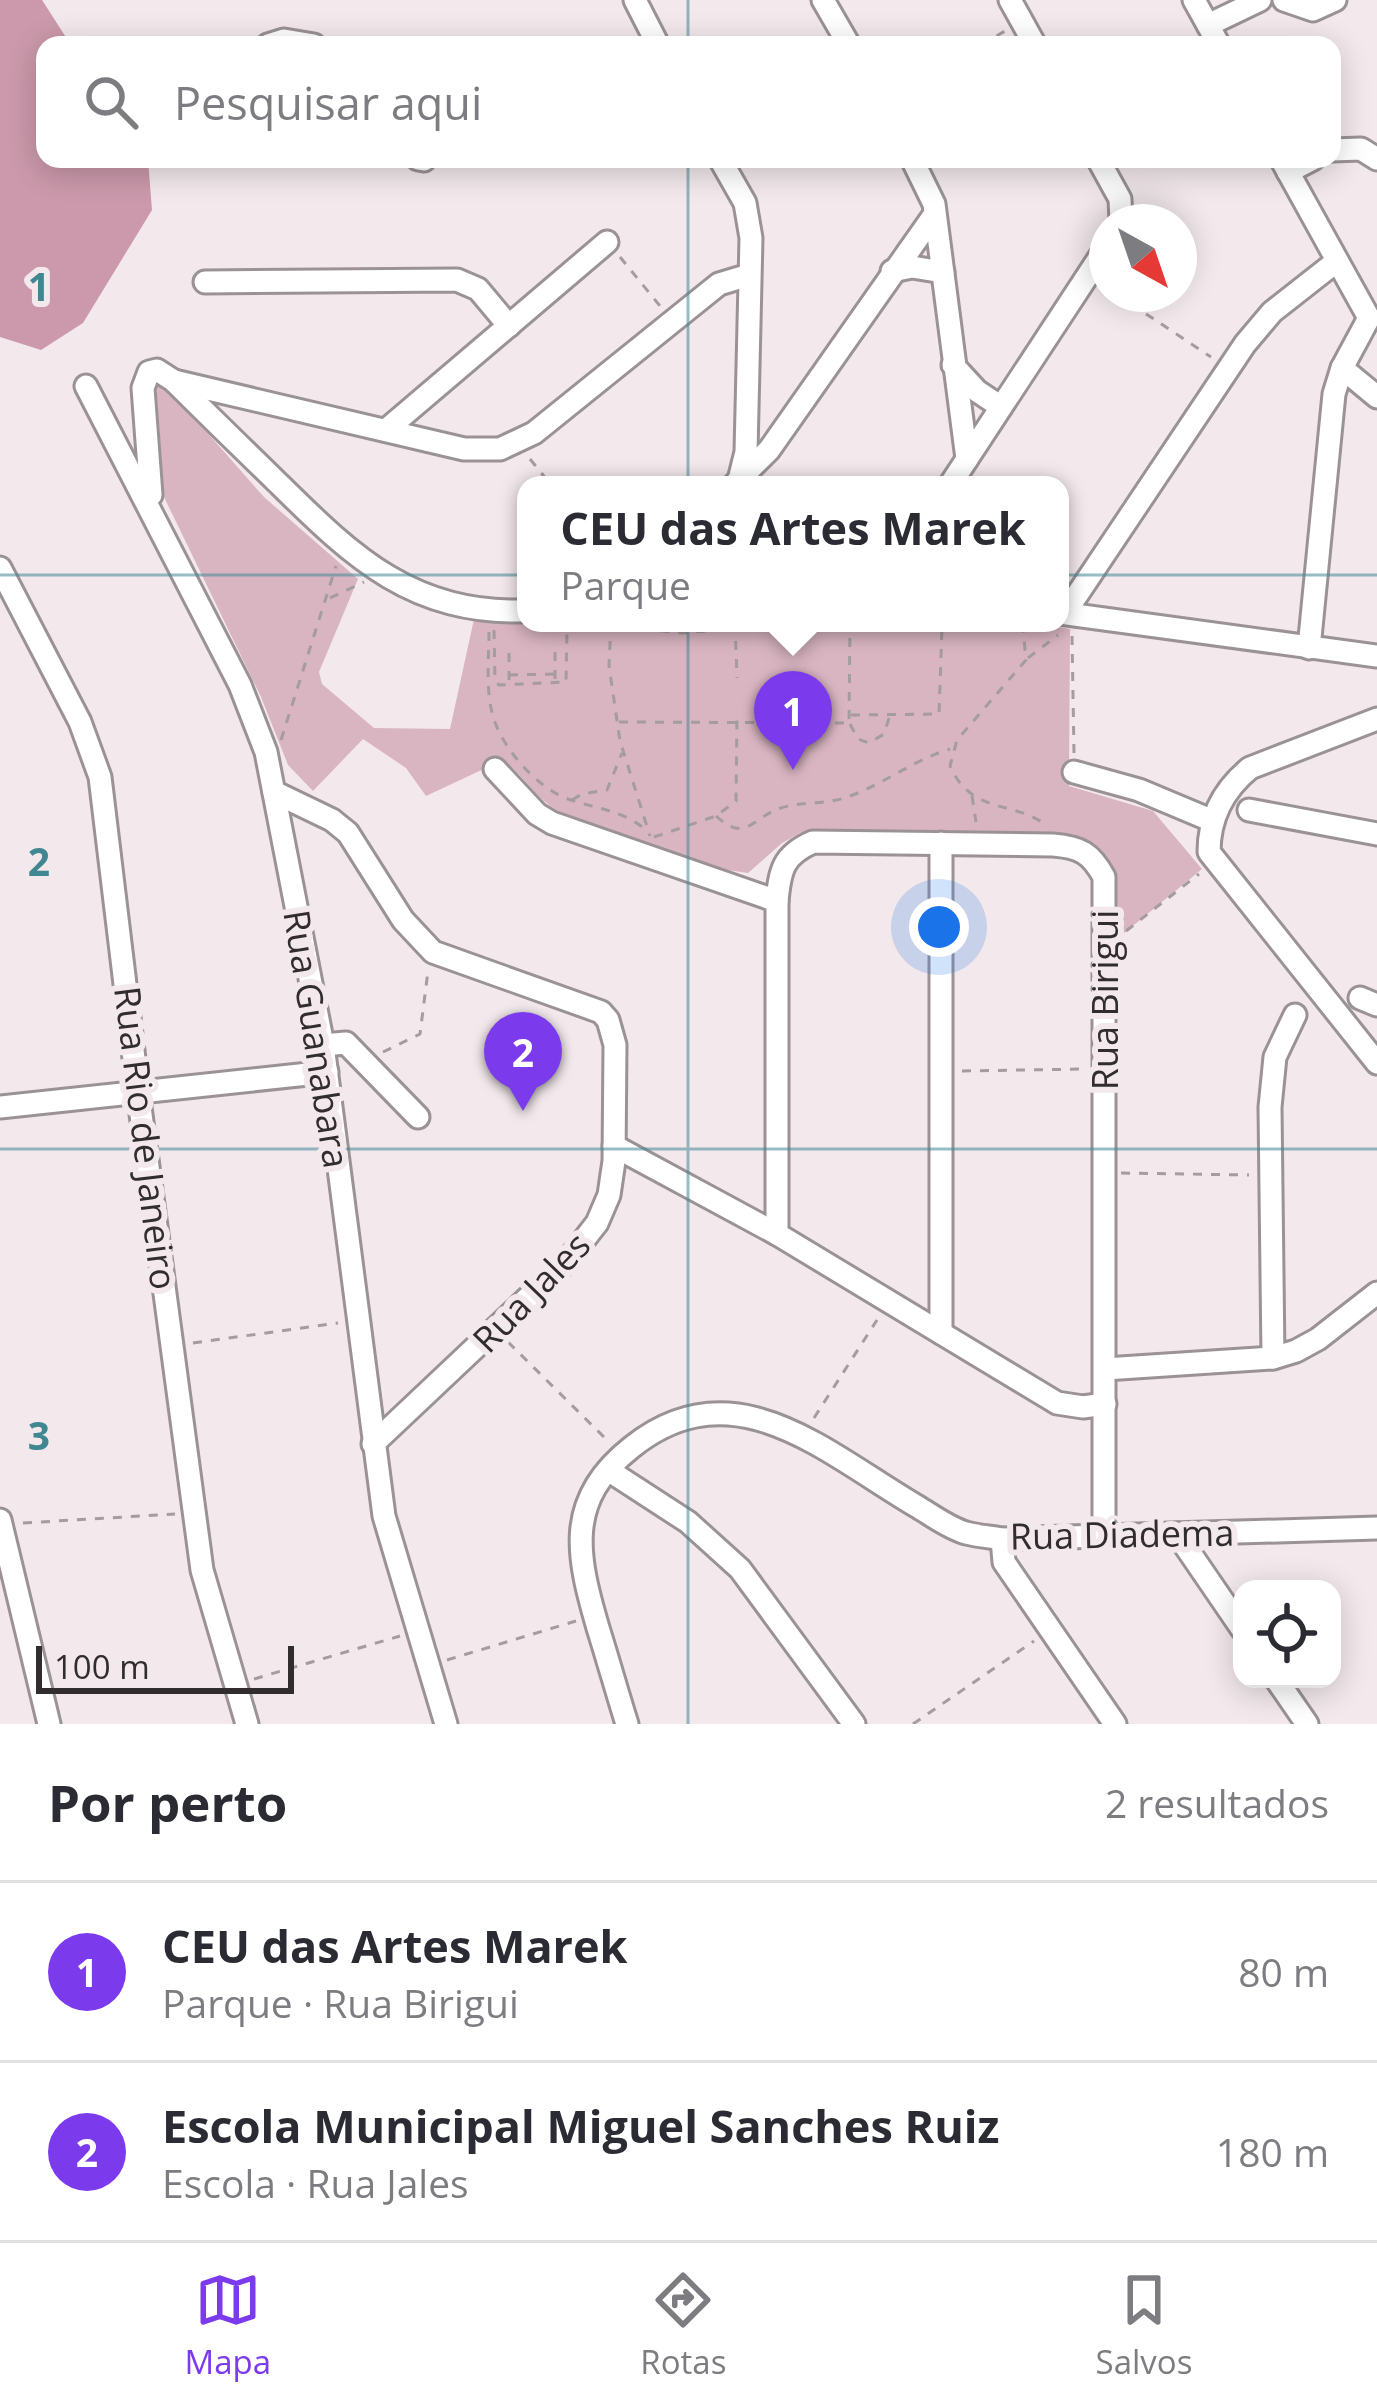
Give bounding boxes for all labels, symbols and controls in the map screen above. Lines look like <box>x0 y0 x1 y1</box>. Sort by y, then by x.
search box <box>36 36 1341 168</box>
icon: search <box>78 69 144 135</box>
text: Pesquisar aqui <box>174 72 482 133</box>
north arrow <box>1089 204 1197 312</box>
text: 1 <box>28 259 50 312</box>
popup <box>517 476 1069 632</box>
text: CEU das Artes Marek <box>560 497 1026 558</box>
text: Parque <box>560 558 691 611</box>
pin: 1 <box>754 671 832 770</box>
text: 2 <box>28 834 50 887</box>
your location <box>909 897 969 957</box>
street label: Rua Guanabara <box>272 906 362 1172</box>
street label: Rua Birigui <box>1080 910 1129 1090</box>
street label: Rua Rio de Janeiro <box>103 984 189 1292</box>
pin: 2 <box>484 1012 562 1111</box>
street label: Rua Jales <box>461 1221 601 1363</box>
text: 3 <box>28 1408 50 1461</box>
street label: Rua Diadema <box>1009 1508 1235 1560</box>
map controls <box>1233 1580 1341 1688</box>
button: locate <box>1233 1580 1341 1688</box>
scale bar <box>36 1640 294 1693</box>
text: 100 m <box>54 1644 150 1689</box>
text: Por perto <box>48 1767 287 1837</box>
text: 2 resultados <box>1105 1776 1329 1829</box>
text: CEU das Artes Marek <box>162 1915 628 1976</box>
text: 1 <box>76 1945 98 1998</box>
text: 80 m <box>1238 1945 1329 1998</box>
text: Parque · Rua Birigui <box>162 1976 519 2029</box>
text: Escola Municipal Miguel Sanches Ruiz <box>162 2095 999 2156</box>
text: 2 <box>76 2125 98 2178</box>
text: 180 m <box>1216 2125 1329 2178</box>
text: Escola · Rua Jales <box>162 2156 469 2209</box>
tab: Mapa <box>185 2267 271 2384</box>
tab: Rotas <box>640 2267 726 2384</box>
tab: Salvos <box>1096 2267 1192 2384</box>

